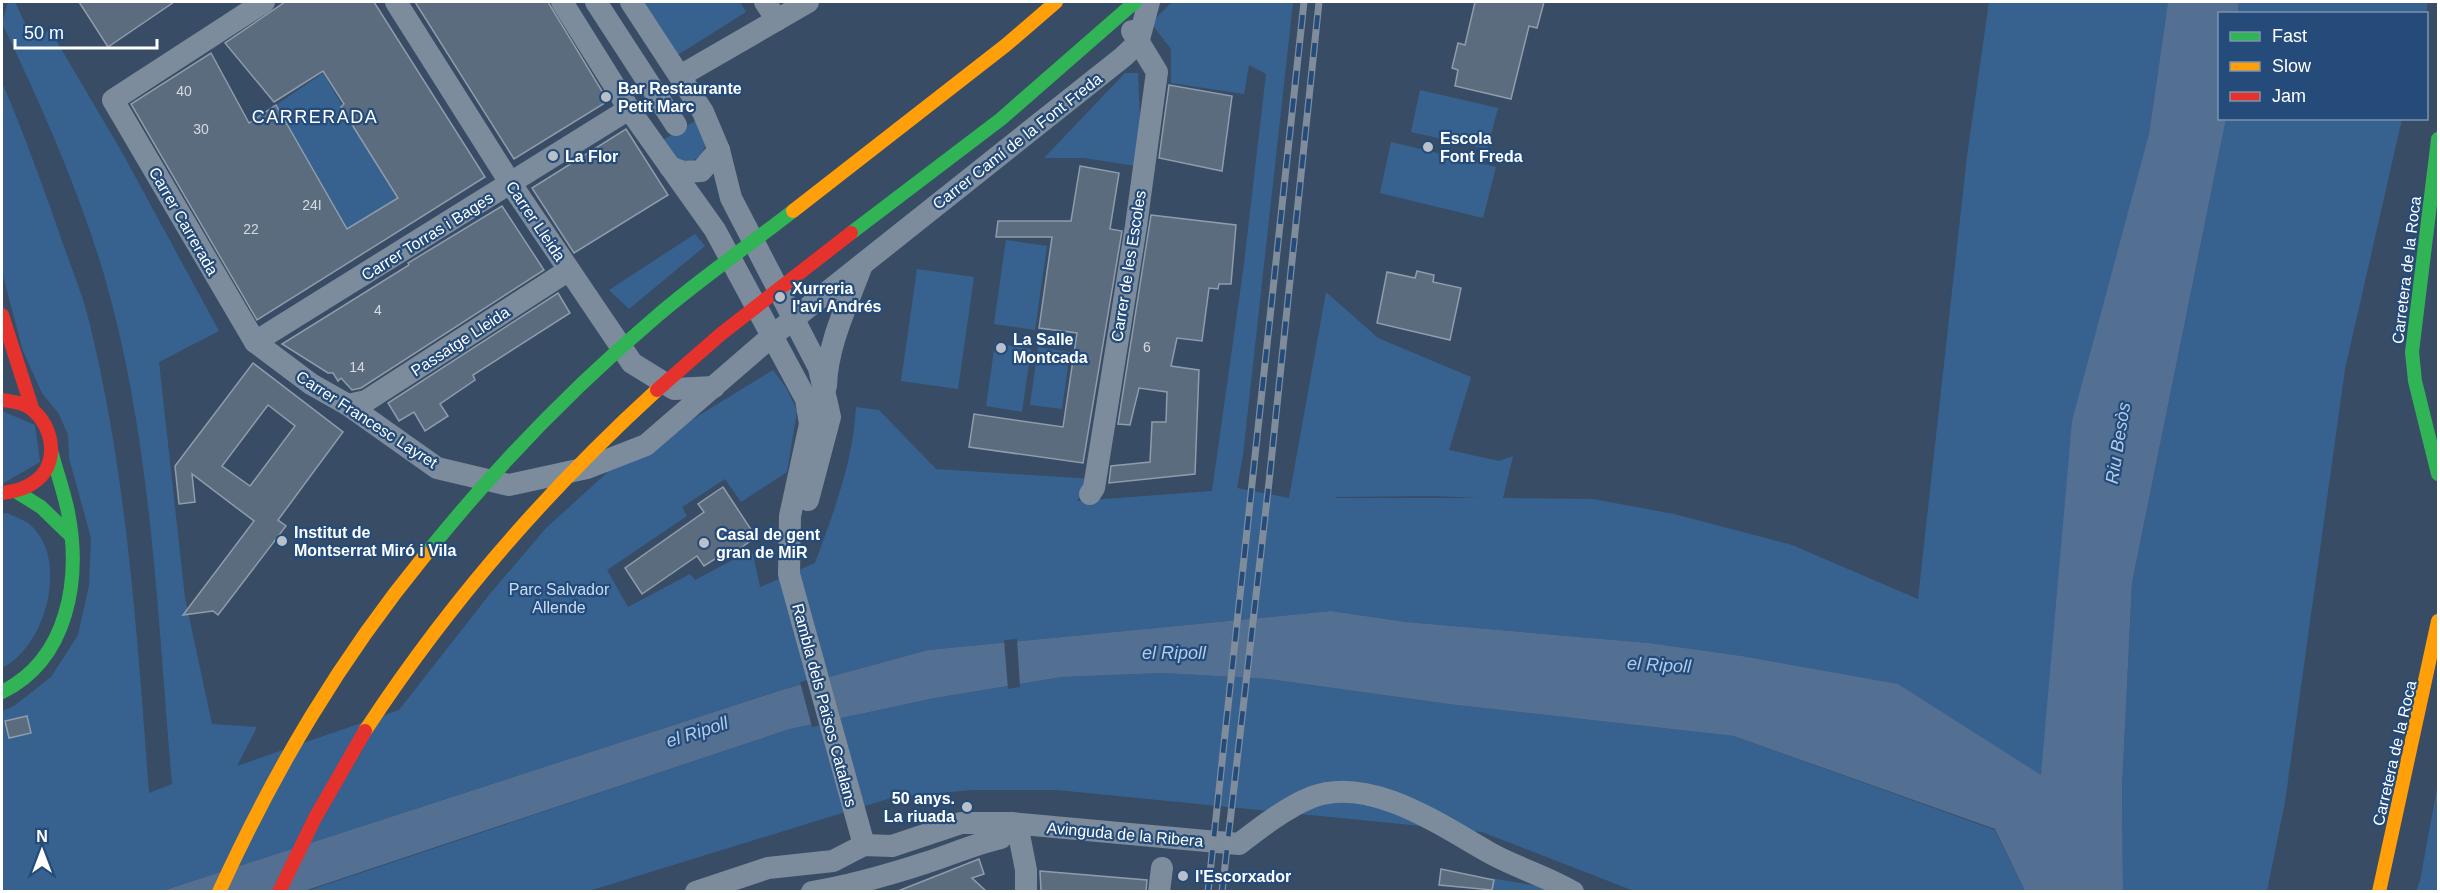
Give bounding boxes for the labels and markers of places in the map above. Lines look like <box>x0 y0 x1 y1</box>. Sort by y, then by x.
place label: Bar Restaurante Petit Marc <box>618 80 742 115</box>
marker: Bar Restaurante Petit Marc <box>599 90 613 104</box>
place label: Escola Font Freda <box>1440 130 1523 165</box>
marker: Escola Font Freda <box>1421 140 1435 154</box>
place label: La Flor <box>565 148 618 165</box>
marker: La Flor <box>546 149 560 163</box>
place label: Xurreria l'avi Andrés <box>792 280 882 315</box>
marker: Xurreria l'avi Andrés <box>773 290 787 304</box>
place label: La Salle Montcada <box>1013 331 1088 366</box>
marker: La Salle Montcada <box>994 341 1008 355</box>
place label: Institut de Montserrat Miró i Vila <box>294 524 457 559</box>
place label: Casal de gent gran de MiR <box>716 526 821 561</box>
marker: Institut de Montserrat Miró i Vila <box>275 534 289 548</box>
marker: Casal de gent gran de MiR <box>697 536 711 550</box>
place label: 50 anys. La riuada <box>884 790 955 825</box>
marker: 50 anys. La riuada <box>960 800 974 814</box>
place label: l'Escorxador <box>1195 868 1291 885</box>
marker: l'Escorxador <box>1176 869 1190 883</box>

